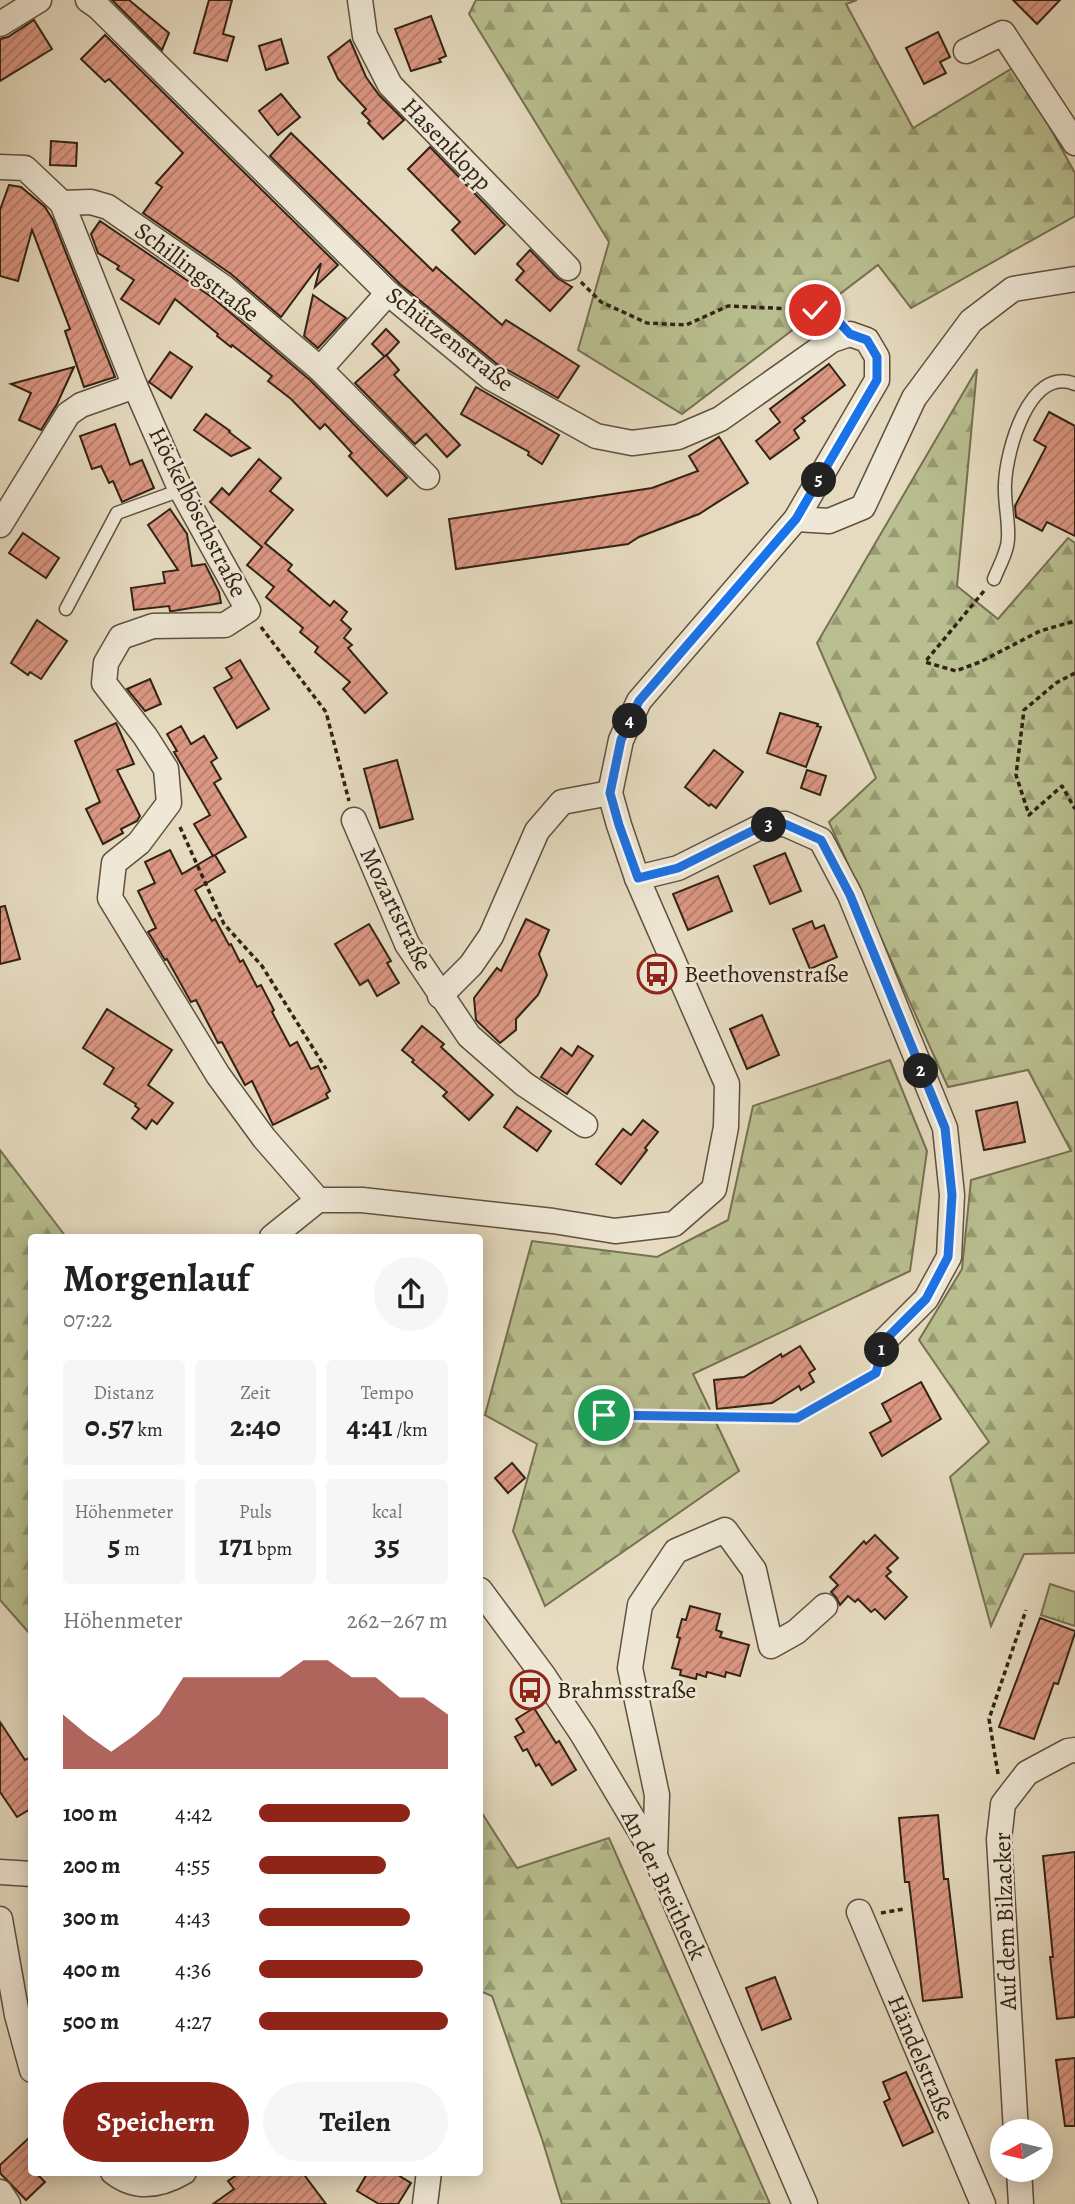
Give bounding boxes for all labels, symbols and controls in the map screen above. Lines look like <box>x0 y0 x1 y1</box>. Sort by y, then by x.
street label: Hasenklopp <box>395 91 499 197</box>
street label: Schillingstraße <box>128 215 266 329</box>
street label: Schützenstraße <box>380 279 520 399</box>
pin <box>785 280 845 340</box>
icon: check <box>796 291 834 329</box>
street label: Höckelböschstraße <box>141 421 255 603</box>
pin: 5 <box>802 462 836 498</box>
text: 5 <box>814 466 823 492</box>
pin: 4 <box>612 704 648 738</box>
text: 4 <box>625 707 634 733</box>
pin: 3 <box>752 808 786 842</box>
text: 3 <box>764 811 773 837</box>
street label: Mozartstraße <box>352 842 440 976</box>
bus stop icon: Beethovenstraße <box>636 953 678 995</box>
place label: Beethovenstraße <box>684 958 849 990</box>
pin: 2 <box>904 1054 939 1088</box>
text: 2 <box>916 1057 925 1083</box>
text: Morgenlauf <box>63 1252 250 1304</box>
button: share <box>374 1257 448 1331</box>
text: 07:22 <box>63 1304 112 1335</box>
pin: 1 <box>864 1332 900 1368</box>
text: 1 <box>878 1336 885 1362</box>
text: Distanz <box>94 1380 154 1406</box>
text: Zeit <box>240 1380 271 1406</box>
text: Tempo <box>361 1380 414 1406</box>
pin <box>574 1385 634 1445</box>
icon: arrive <box>585 1396 623 1434</box>
text: 0.57 <box>85 1406 134 1446</box>
text: 2:40 <box>230 1406 281 1446</box>
text: 4:41 <box>346 1406 393 1446</box>
text: km <box>134 1417 163 1443</box>
text: /km <box>393 1417 428 1443</box>
text: Höhenmeter <box>74 1499 173 1525</box>
text: Puls <box>239 1499 272 1525</box>
text: kcal <box>372 1499 402 1525</box>
text: 5 <box>108 1525 120 1565</box>
text: 171 <box>219 1525 253 1565</box>
text: 35 <box>374 1525 400 1565</box>
text: m <box>120 1536 140 1562</box>
text: bpm <box>253 1536 292 1562</box>
text: Höhenmeter <box>63 1605 183 1636</box>
text: 262–267 m <box>347 1605 448 1636</box>
bus stop icon: Brahmsstraße <box>509 1669 551 1711</box>
place label: Brahmsstraße <box>557 1674 696 1706</box>
text: 100 m <box>63 1798 118 1829</box>
text: 4:42 <box>175 1798 212 1829</box>
street label: An der Breitheck <box>613 1804 714 1965</box>
street label: Auf dem Bilzacker <box>986 1831 1024 2012</box>
text: 200 m <box>63 1850 121 1881</box>
text: 4:55 <box>175 1850 211 1881</box>
text: 300 m <box>63 1902 119 1933</box>
text: 4:43 <box>175 1902 211 1933</box>
text: 400 m <box>63 1954 120 1985</box>
text: 4:36 <box>175 1954 211 1985</box>
street label: Händelstraße <box>880 1990 962 2126</box>
text: 500 m <box>63 2006 119 2037</box>
text: 4:27 <box>175 2006 211 2037</box>
button: Speichern <box>63 2082 249 2162</box>
button: Teilen <box>263 2082 448 2162</box>
north arrow <box>990 2119 1054 2182</box>
map controls <box>990 2119 1053 2182</box>

